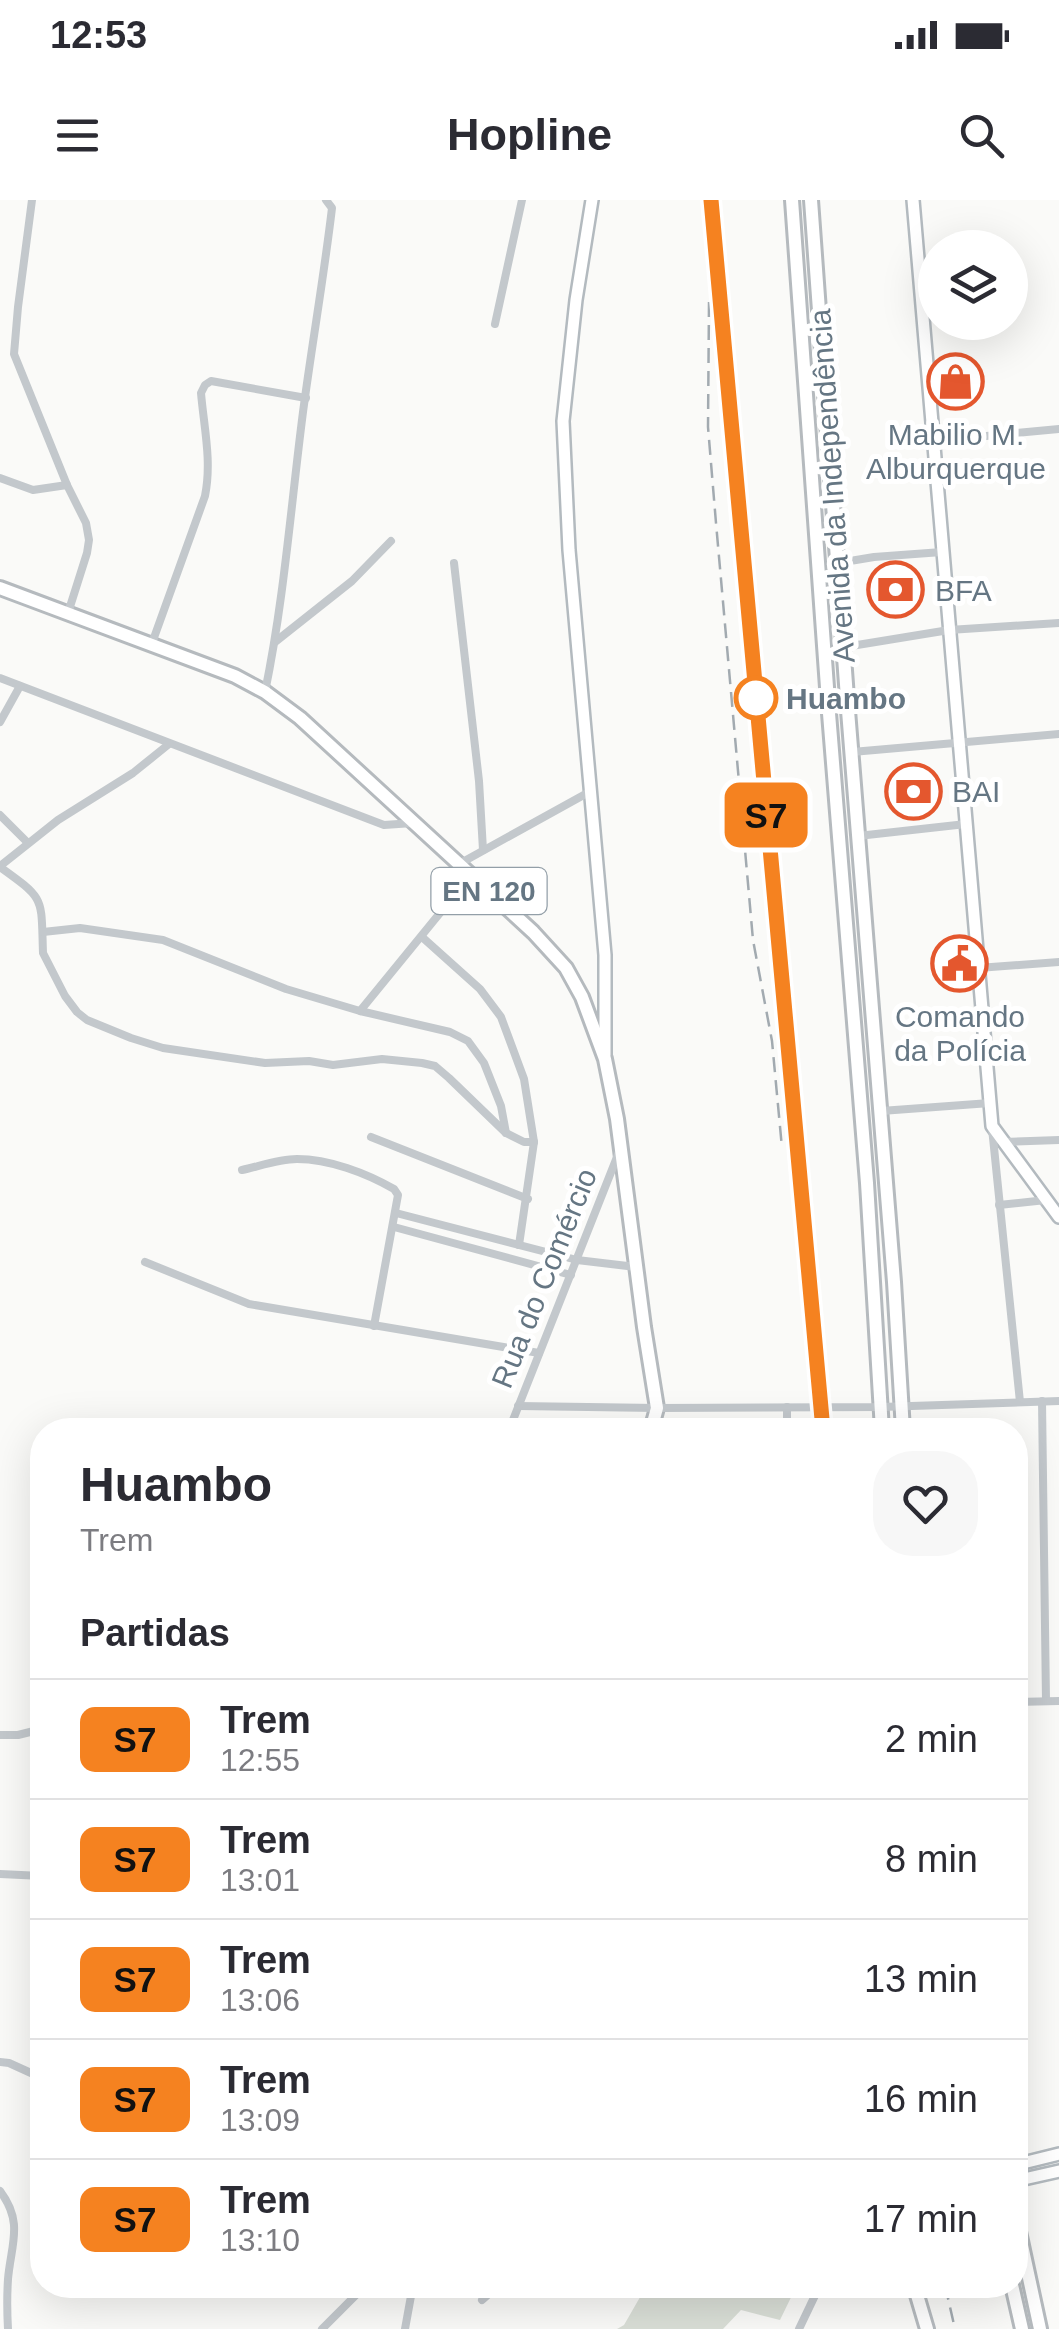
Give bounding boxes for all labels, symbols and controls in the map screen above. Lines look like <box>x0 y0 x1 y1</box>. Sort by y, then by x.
text: 12:53 <box>50 14 147 56</box>
icon: menu <box>50 108 105 163</box>
icon: search <box>954 108 1009 163</box>
text: Hopline <box>447 109 612 160</box>
map controls <box>918 230 1028 340</box>
button: layers <box>918 230 1028 340</box>
street label: Avenida da Independência <box>803 308 861 664</box>
shop icon: Mabilio M. Alburquerque <box>926 352 986 412</box>
place label: Mabilio M. Alburquerque <box>866 418 1046 485</box>
bank icon: BFA <box>866 560 926 620</box>
place label: BFA <box>935 574 992 607</box>
marker: Huambo <box>735 677 777 719</box>
place label: Huambo <box>786 682 906 715</box>
bank icon: BAI <box>883 761 943 821</box>
place label: BAI <box>952 775 1000 808</box>
line badge: S7 <box>721 782 811 848</box>
text: S7 <box>745 796 787 835</box>
road number: EN 120 <box>432 868 546 914</box>
public building icon: Comando da Polícia <box>930 934 990 994</box>
place label: Comando da Polícia <box>894 1000 1026 1067</box>
street label: Rua do Comércio <box>485 1164 603 1392</box>
button: heart <box>873 1451 978 1556</box>
text: Huambo <box>80 1458 272 1511</box>
text: Trem <box>80 1522 153 1558</box>
text: Partidas <box>80 1612 230 1654</box>
text: Trem <box>220 1699 311 1741</box>
text: 2 min <box>885 1718 978 1760</box>
text: S7 <box>114 1720 156 1759</box>
text: 12:55 <box>220 1742 300 1778</box>
text: Trem <box>220 1819 311 1861</box>
text: 8 min <box>885 1838 978 1880</box>
text: S7 <box>114 1840 156 1879</box>
text: 13:01 <box>220 1862 300 1898</box>
text: Trem <box>220 1939 311 1981</box>
text: 13 min <box>864 1958 978 2000</box>
text: S7 <box>114 1960 156 1999</box>
text: 13:06 <box>220 1982 300 2018</box>
text: Trem <box>220 2059 311 2101</box>
text: 16 min <box>864 2078 978 2120</box>
text: S7 <box>114 2080 156 2119</box>
text: 13:09 <box>220 2102 300 2138</box>
text: Trem <box>220 2179 311 2221</box>
text: 17 min <box>864 2198 978 2240</box>
text: S7 <box>114 2200 156 2239</box>
text: 13:10 <box>220 2222 300 2258</box>

